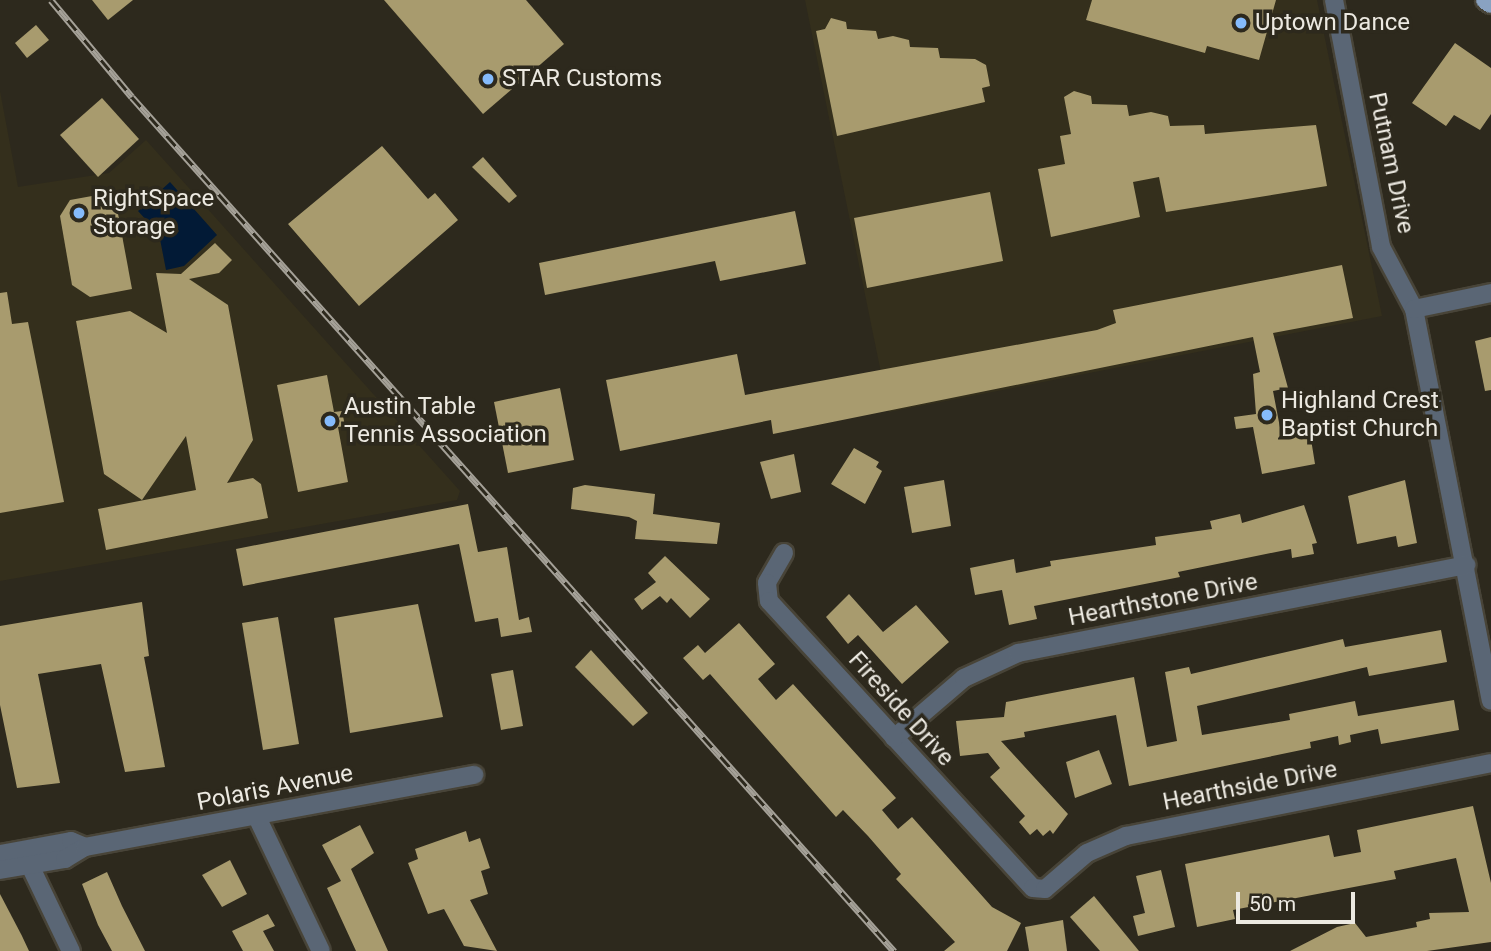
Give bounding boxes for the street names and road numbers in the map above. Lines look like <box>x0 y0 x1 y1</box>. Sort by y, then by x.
street label: Putnam Drive <box>1362 90 1420 236</box>
street label: Hearthstone Drive <box>1066 568 1260 632</box>
street label: Fireside Drive <box>842 646 960 772</box>
street label: Hearthside Drive <box>1160 755 1340 817</box>
street label: Polaris Avenue <box>195 759 355 817</box>

